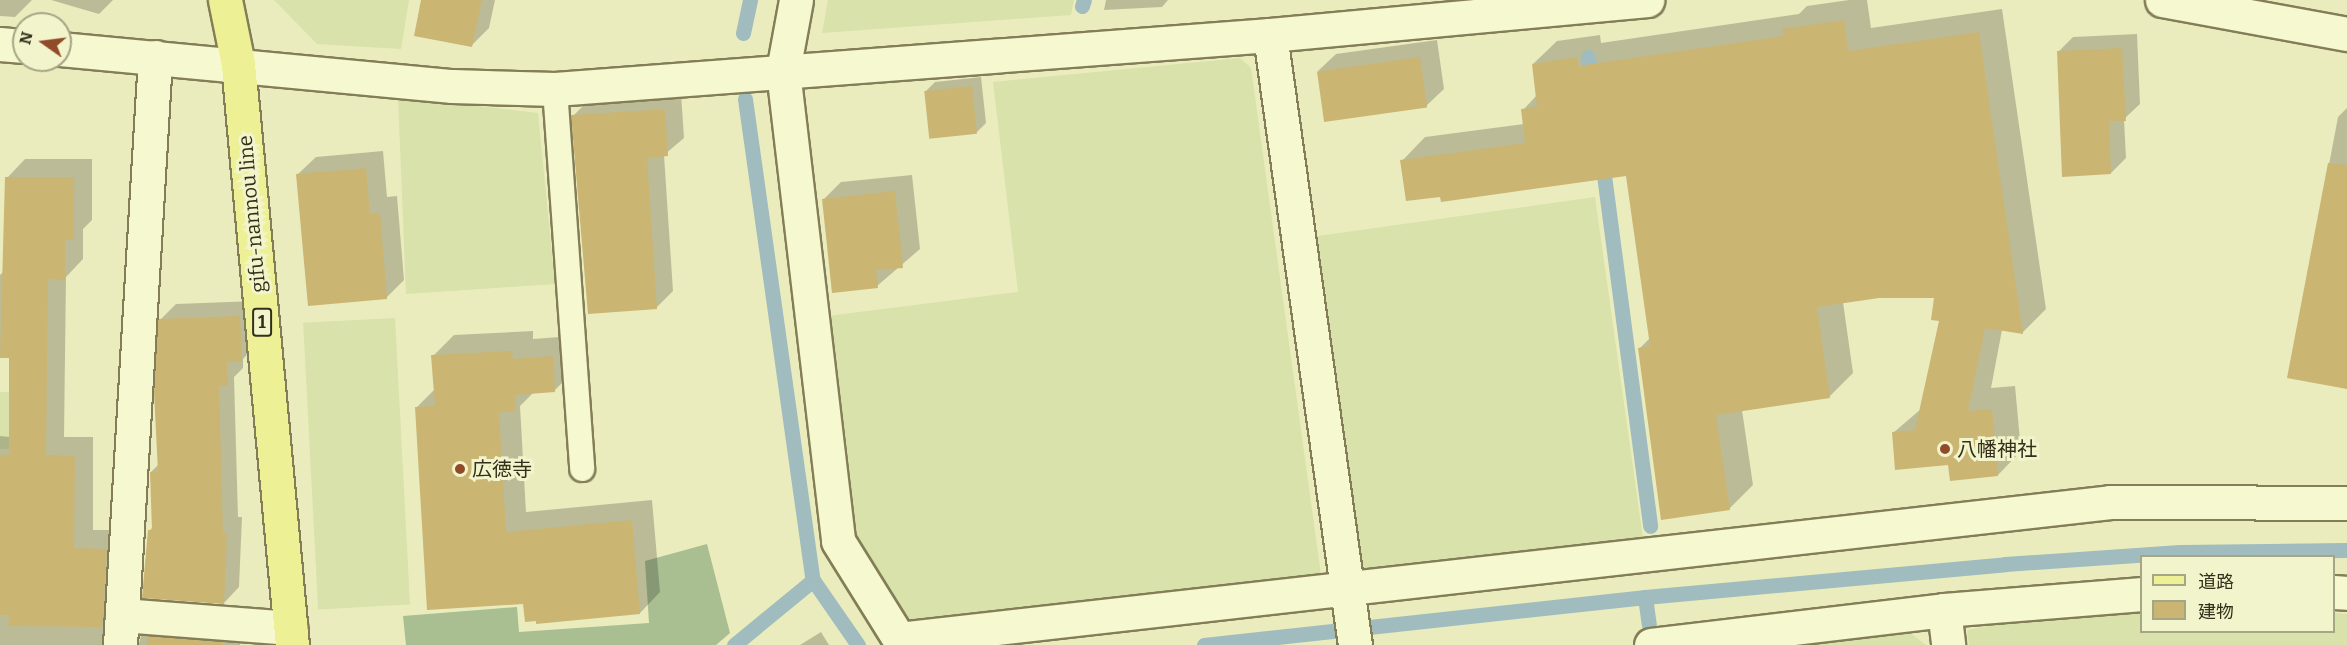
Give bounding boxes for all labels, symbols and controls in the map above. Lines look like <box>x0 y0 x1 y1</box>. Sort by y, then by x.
north arrow <box>12 12 72 72</box>
text: N <box>15 30 37 46</box>
street label: gifu-nannou line <box>233 134 271 294</box>
road number: 1 <box>252 307 272 337</box>
place label: 八幡神社 <box>1957 437 2037 461</box>
marker: 八幡神社 <box>1938 442 1952 456</box>
place label: 広徳寺 <box>472 457 532 481</box>
marker: 広徳寺 <box>453 462 467 476</box>
legend <box>2140 555 2335 633</box>
text: 道路 <box>2198 571 2234 593</box>
text: 建物 <box>2198 601 2234 623</box>

